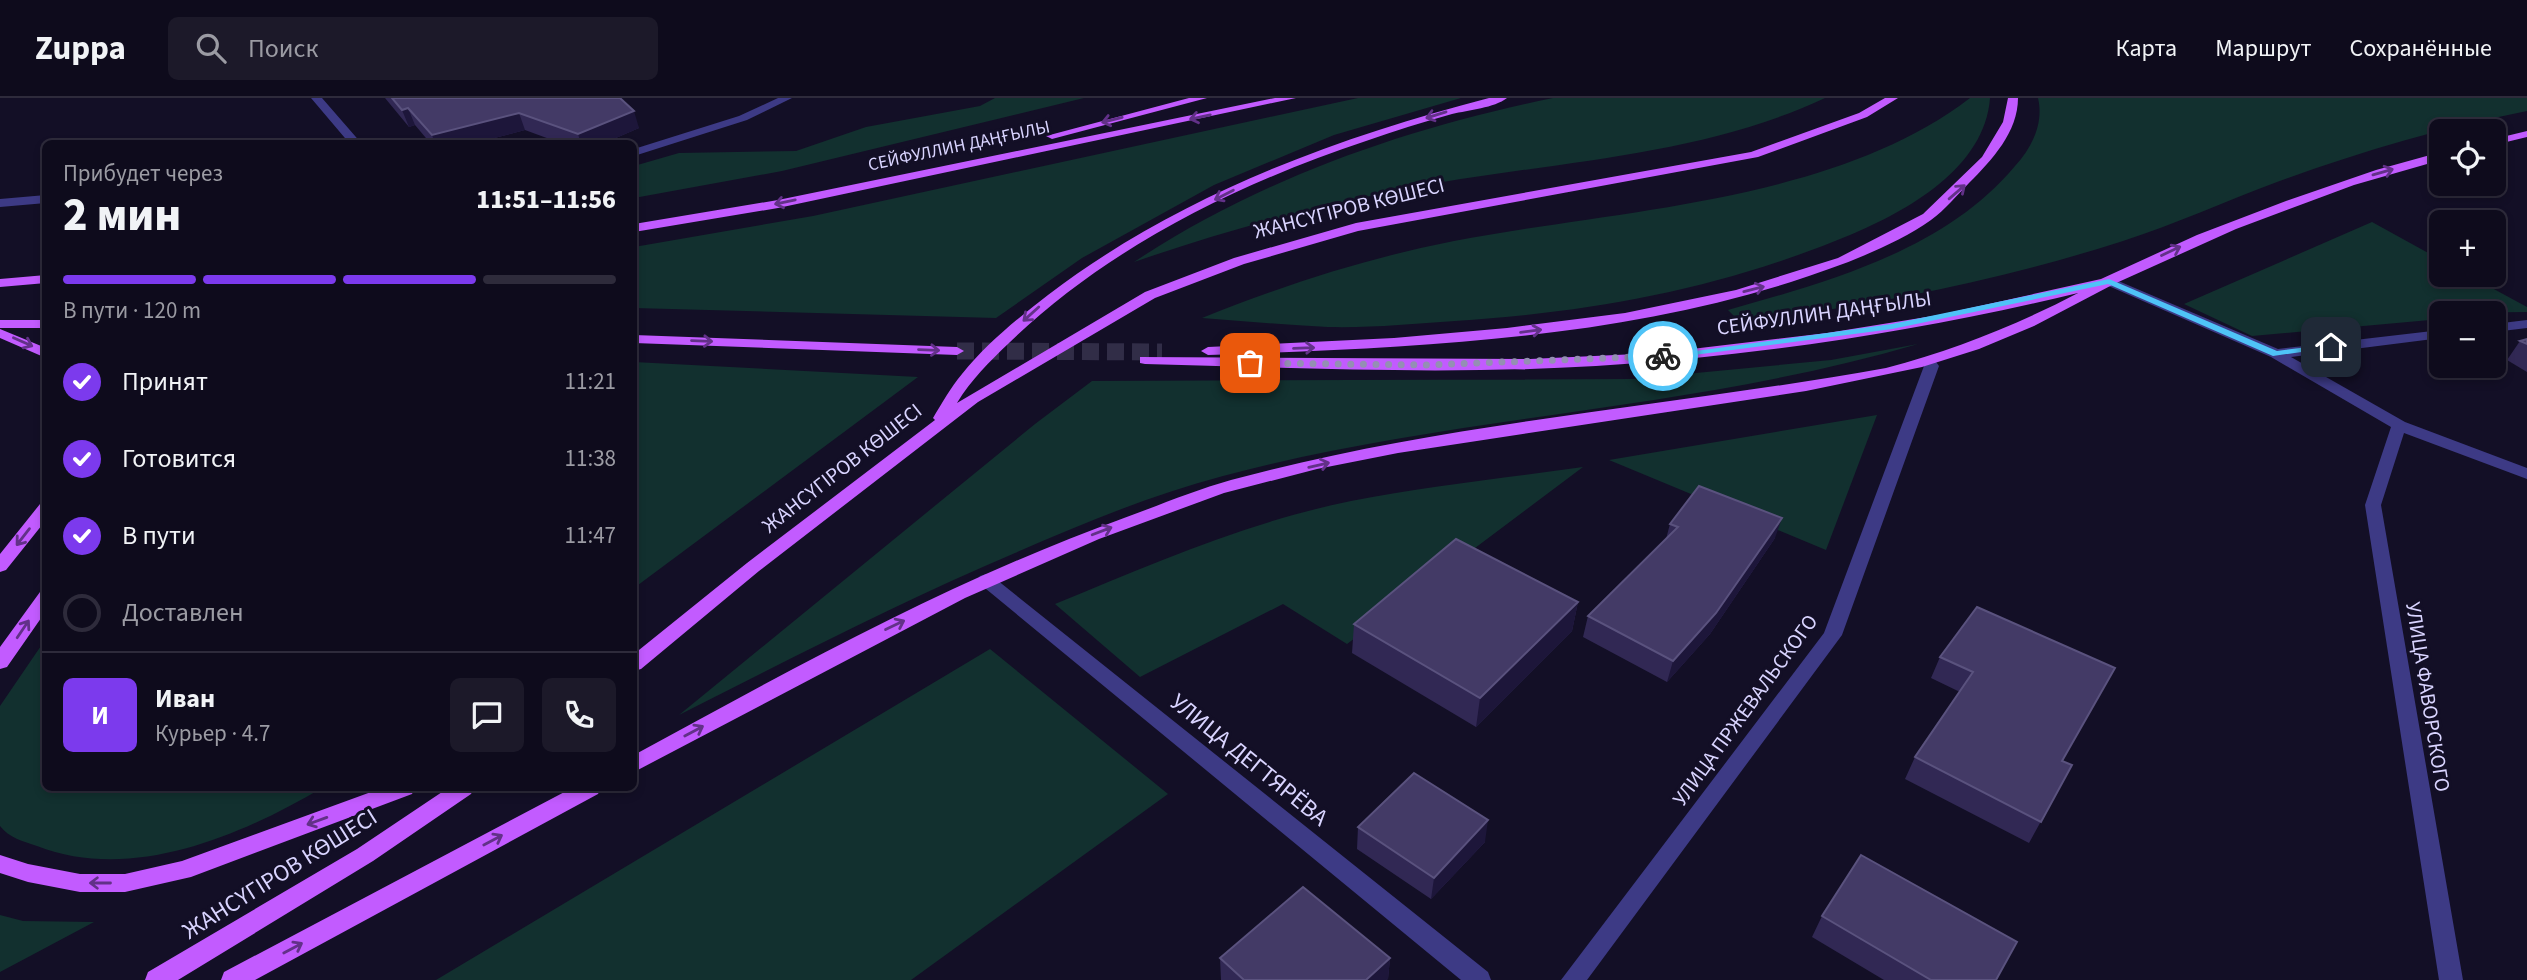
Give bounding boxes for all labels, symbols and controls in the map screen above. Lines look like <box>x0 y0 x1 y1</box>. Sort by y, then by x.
search box <box>168 17 658 80</box>
text: Zuppa <box>35 25 126 72</box>
icon: search <box>192 29 230 67</box>
text: Поиск <box>248 30 318 67</box>
text: Карта <box>2116 31 2177 66</box>
text: Маршрут <box>2215 31 2311 66</box>
text: Сохранённые <box>2349 31 2492 66</box>
one-way arrow <box>1425 109 1447 122</box>
one-way arrow <box>1189 110 1212 124</box>
one-way arrow <box>1101 114 1124 127</box>
street label: СЕЙФУЛЛИН ДАҢҒЫЛЫ <box>866 115 1052 177</box>
map controls <box>2429 119 2506 378</box>
button: locate <box>2429 119 2506 196</box>
text: Прибудет через <box>63 157 223 190</box>
one-way arrow <box>2372 164 2394 177</box>
street label: ЖАНСҮГІРОВ КӨШЕСІ <box>1250 170 1448 246</box>
text: 11:51–11:56 <box>476 181 616 218</box>
text: 2 мин <box>63 183 181 248</box>
one-way arrow <box>1948 184 1966 200</box>
one-way arrow <box>1214 189 1235 203</box>
one-way arrow <box>774 196 797 210</box>
button: + <box>2429 210 2506 287</box>
one-way arrow <box>2160 244 2181 258</box>
one-way arrow <box>1742 282 1765 295</box>
street label: СЕЙФУЛЛИН ДАҢҒЫЛЫ <box>1715 283 1933 343</box>
text: В пути · 120 m <box>63 294 201 327</box>
button: − <box>2429 301 2506 378</box>
one-way arrow <box>1022 306 1040 322</box>
pin <box>2301 317 2361 377</box>
courier <box>1628 321 1698 391</box>
one-way arrow <box>1519 324 1541 337</box>
icon: home <box>2312 328 2350 366</box>
pin <box>1220 333 1280 393</box>
one-way arrow <box>690 335 713 348</box>
one-way arrow <box>12 336 34 349</box>
icon: bike <box>1644 337 1682 375</box>
one-way arrow <box>1292 341 1315 354</box>
one-way arrow <box>917 344 940 357</box>
icon: bag <box>1231 344 1269 382</box>
icon: check <box>63 363 101 401</box>
text: Принят <box>122 363 208 400</box>
text: 11:21 <box>565 365 616 398</box>
street label: ЖАНСҮГІРОВ КӨШЕСІ <box>756 396 928 540</box>
icon: check <box>63 440 101 478</box>
text: Готовится <box>122 440 236 477</box>
text: 11:38 <box>565 442 616 475</box>
one-way arrow <box>1307 458 1330 472</box>
icon: check <box>63 517 101 555</box>
text: В пути <box>122 517 196 554</box>
text: 11:47 <box>565 519 616 552</box>
one-way arrow <box>1090 524 1112 537</box>
one-way arrow <box>15 527 30 546</box>
text: Доставлен <box>122 594 244 631</box>
street label: УЛИЦА ФАВОРСКОГО <box>2398 600 2458 794</box>
street label: УЛИЦА ПРЖЕВАЛЬСКОГО <box>1665 608 1825 812</box>
one-way arrow <box>884 618 905 632</box>
one-way arrow <box>16 620 30 639</box>
button: chat <box>450 678 524 752</box>
button: phone <box>542 678 616 752</box>
text: Иван <box>155 680 215 717</box>
street label: УЛИЦА ДЕГТЯРЁВА <box>1162 685 1336 835</box>
text: И <box>91 697 109 734</box>
text: Курьер · 4.7 <box>155 717 270 750</box>
one-way arrow <box>683 724 703 738</box>
street label: ЖАНСҮГІРОВ КӨШЕСІ <box>176 800 384 948</box>
one-way arrow <box>307 816 329 828</box>
one-way arrow <box>482 832 503 846</box>
one-way arrow <box>89 876 112 890</box>
one-way arrow <box>282 940 303 954</box>

